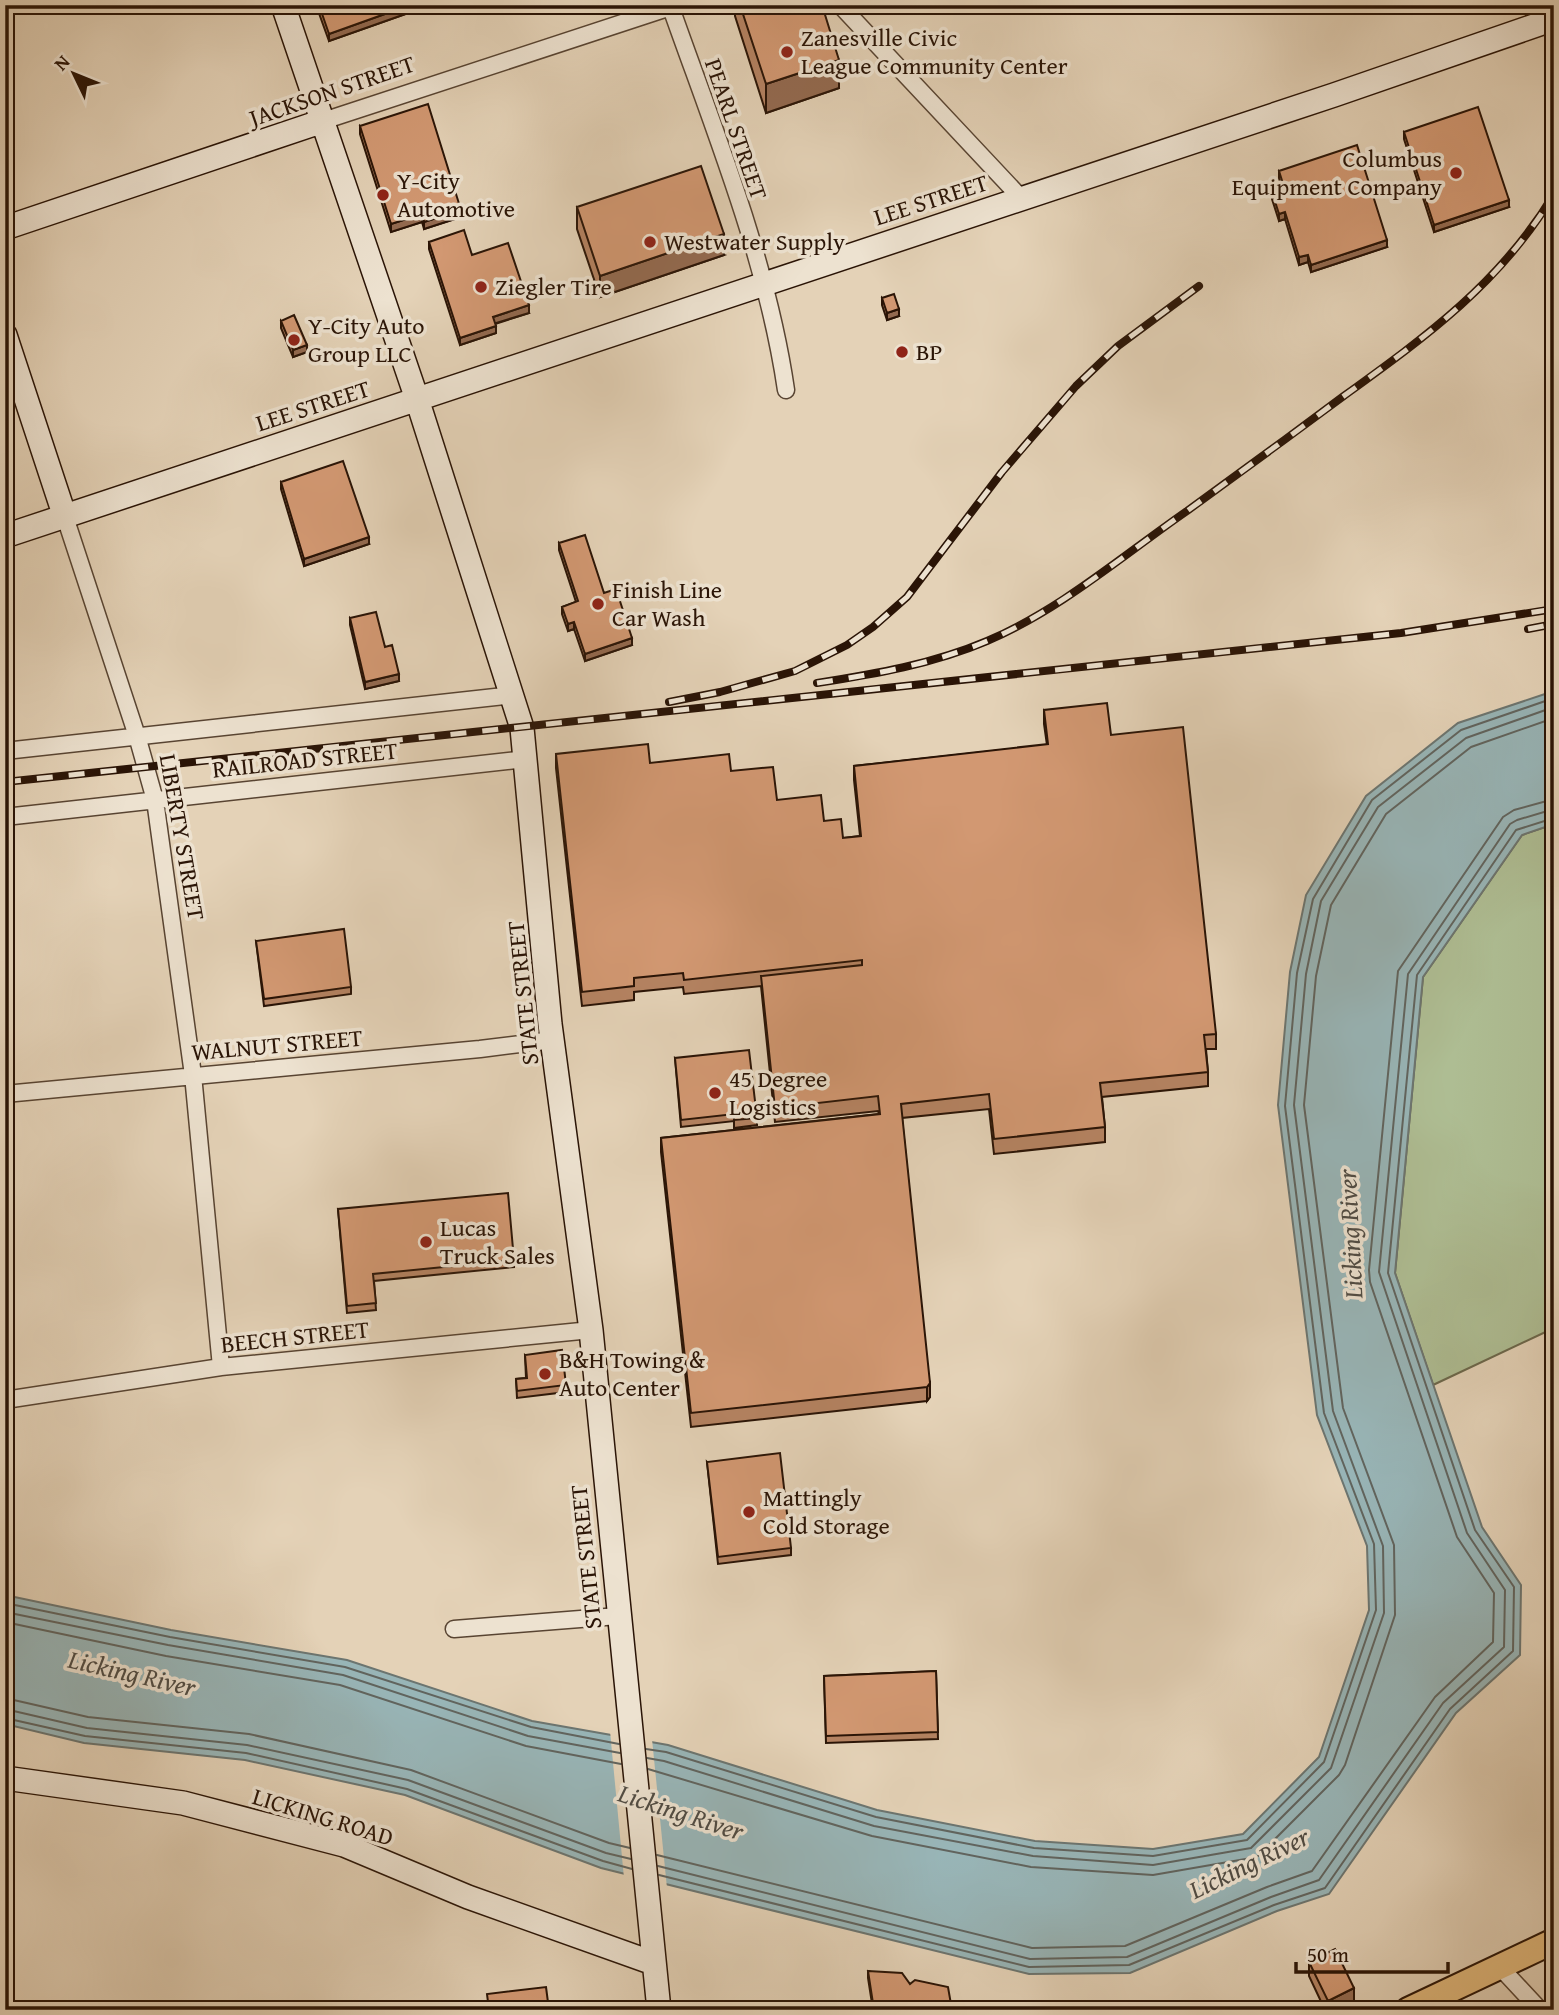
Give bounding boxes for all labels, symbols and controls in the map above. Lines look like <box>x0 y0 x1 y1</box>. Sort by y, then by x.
place label: Zanesville Civic League Community Center <box>801 20 1068 83</box>
north arrow <box>38 38 108 108</box>
marker: Zanesville Civic League Community Center <box>779 44 795 60</box>
street label: JACKSON STREET <box>242 46 419 136</box>
text: N <box>47 48 76 77</box>
street label: PEARL STREET <box>696 54 777 204</box>
place label: Columbus Equipment Company <box>1232 141 1442 204</box>
place label: Y-City Automotive <box>397 163 515 226</box>
street label: LEE STREET <box>869 165 992 234</box>
marker: Columbus Equipment Company <box>1448 165 1464 181</box>
marker: Y-City Automotive <box>375 187 391 203</box>
place label: Westwater Supply <box>664 224 845 259</box>
marker: Westwater Supply <box>642 234 658 250</box>
place label: Ziegler Tire <box>495 269 612 304</box>
marker: Ziegler Tire <box>473 279 489 295</box>
place label: Y-City Auto Group LLC <box>308 308 424 371</box>
marker: Y-City Auto Group LLC <box>286 332 302 348</box>
place label: BP <box>916 334 943 369</box>
marker: BP <box>894 344 910 360</box>
street label: LEE STREET <box>251 371 374 440</box>
place label: Finish Line Car Wash <box>612 572 722 635</box>
marker: Finish Line Car Wash <box>590 596 606 612</box>
street label: RAILROAD STREET <box>210 732 399 787</box>
street label: LIBERTY STREET <box>151 751 214 923</box>
street label: STATE STREET <box>498 919 547 1067</box>
street label: WALNUT STREET <box>190 1020 364 1069</box>
place label: 45 Degree Logistics <box>729 1061 827 1124</box>
marker: 45 Degree Logistics <box>707 1085 723 1101</box>
water label: Licking River <box>1327 1167 1372 1301</box>
place label: Lucas Truck Sales <box>440 1210 555 1273</box>
marker: Lucas Truck Sales <box>418 1234 434 1250</box>
street label: BEECH STREET <box>219 1311 371 1362</box>
place label: B&H Towing & Auto Center <box>559 1342 706 1405</box>
marker: B&H Towing & Auto Center <box>537 1366 553 1382</box>
place label: Mattingly Cold Storage <box>763 1480 890 1543</box>
street label: STATE STREET <box>561 1483 610 1631</box>
marker: Mattingly Cold Storage <box>741 1504 757 1520</box>
water label: Licking River <box>64 1639 201 1706</box>
water label: Licking River <box>612 1773 750 1851</box>
street label: LICKING ROAD <box>248 1778 398 1855</box>
water label: Licking River <box>1181 1816 1317 1909</box>
scale bar <box>1296 1931 1449 1975</box>
text: 50 m <box>1307 1939 1349 1970</box>

